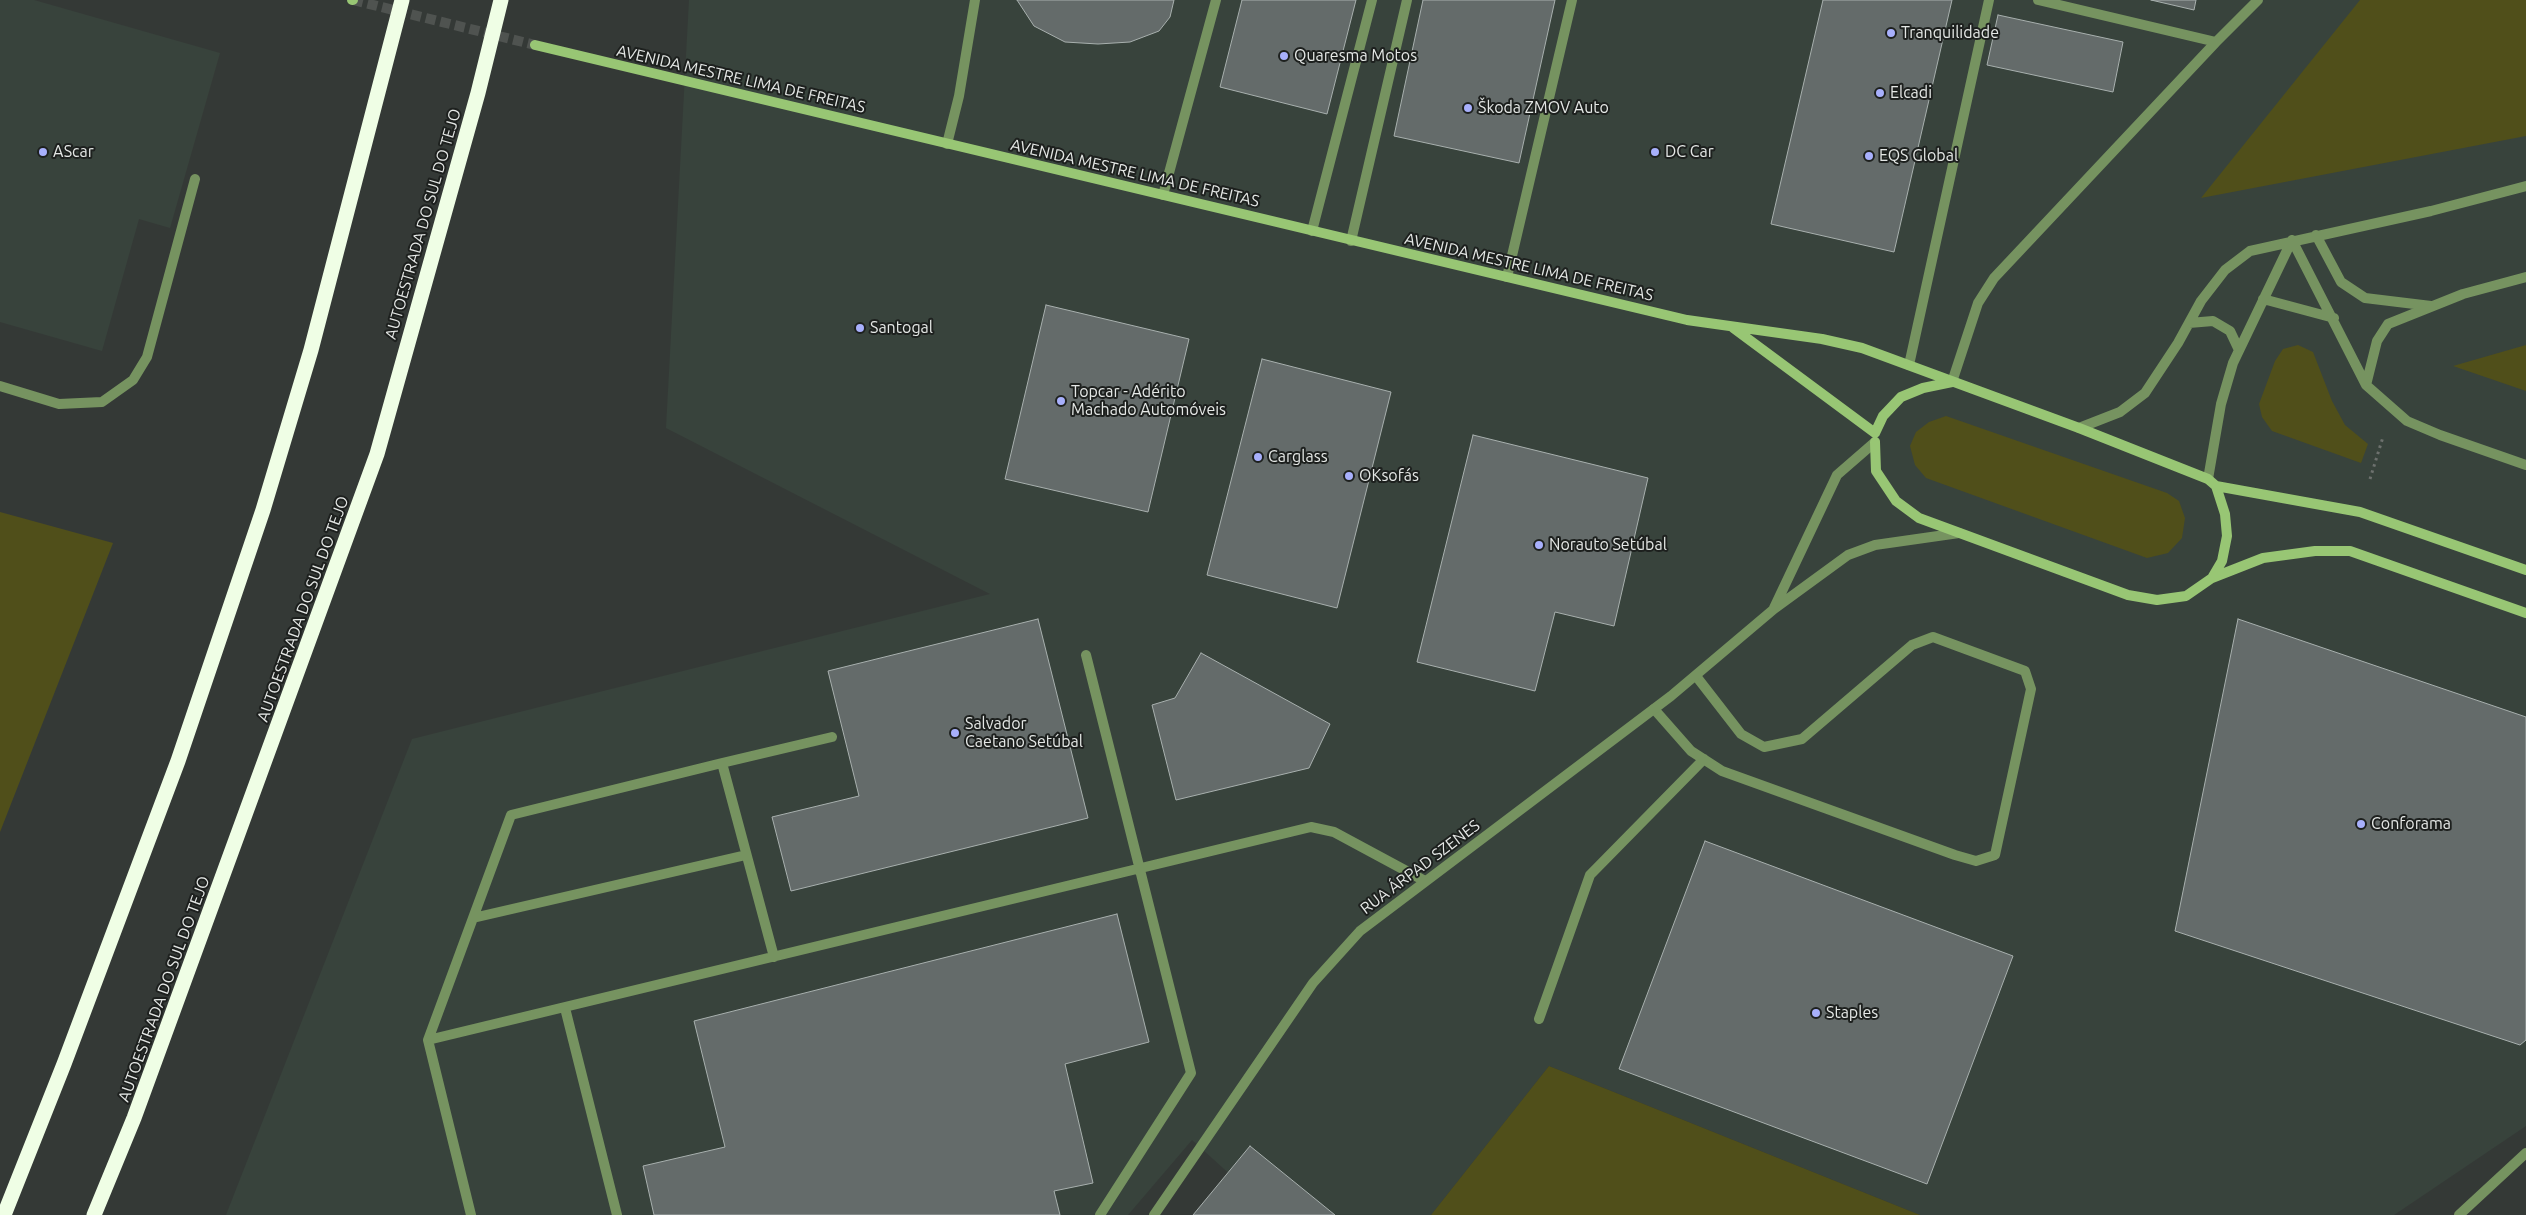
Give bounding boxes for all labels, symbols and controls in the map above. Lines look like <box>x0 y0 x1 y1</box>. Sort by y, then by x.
place label: Tranquilidade <box>1901 23 1999 43</box>
marker: Tranquilidade <box>1885 27 1897 39</box>
street label: AVENIDA MESTRE LIMA DE FREITAS <box>615 41 867 117</box>
place label: Quaresma Motos <box>1294 46 1417 66</box>
marker: Quaresma Motos <box>1278 50 1290 62</box>
place label: Elcadi <box>1890 83 1932 103</box>
marker: Elcadi <box>1874 87 1886 99</box>
place label: Škoda ZMOV Auto <box>1478 98 1609 118</box>
marker: Škoda ZMOV Auto <box>1462 102 1474 114</box>
street label: AUTOESTRADA DO SUL DO TEJO <box>381 107 465 341</box>
street label: AVENIDA MESTRE LIMA DE FREITAS <box>1009 135 1261 211</box>
place label: AScar <box>53 142 94 162</box>
place label: DC Car <box>1665 142 1714 162</box>
marker: AScar <box>37 146 49 158</box>
marker: DC Car <box>1649 146 1661 158</box>
place label: EQS Global <box>1879 146 1958 166</box>
marker: EQS Global <box>1863 150 1875 162</box>
street label: AVENIDA MESTRE LIMA DE FREITAS <box>1403 229 1655 305</box>
place label: Santogal <box>870 318 933 338</box>
marker: Santogal <box>854 322 866 334</box>
place label: Topcar - Adérito Machado Automóveis <box>1071 382 1226 420</box>
marker: Topcar - Adérito Machado Automóveis <box>1055 395 1067 407</box>
place label: Carglass <box>1268 447 1328 467</box>
marker: Carglass <box>1252 451 1264 463</box>
place label: OKsofás <box>1359 466 1419 486</box>
marker: OKsofás <box>1343 470 1355 482</box>
street label: AUTOESTRADA DO SUL DO TEJO <box>253 493 353 725</box>
place label: Norauto Setúbal <box>1549 535 1667 555</box>
marker: Norauto Setúbal <box>1533 539 1545 551</box>
place label: Salvador Caetano Setúbal <box>965 714 1083 752</box>
marker: Salvador Caetano Setúbal <box>949 727 961 739</box>
place label: Conforama <box>2371 814 2451 834</box>
street label: RUA ÁRPAD SZENES <box>1356 816 1484 918</box>
marker: Conforama <box>2355 818 2367 830</box>
street label: AUTOESTRADA DO SUL DO TEJO <box>114 873 214 1105</box>
place label: Staples <box>1826 1003 1878 1023</box>
marker: Staples <box>1810 1007 1822 1019</box>

